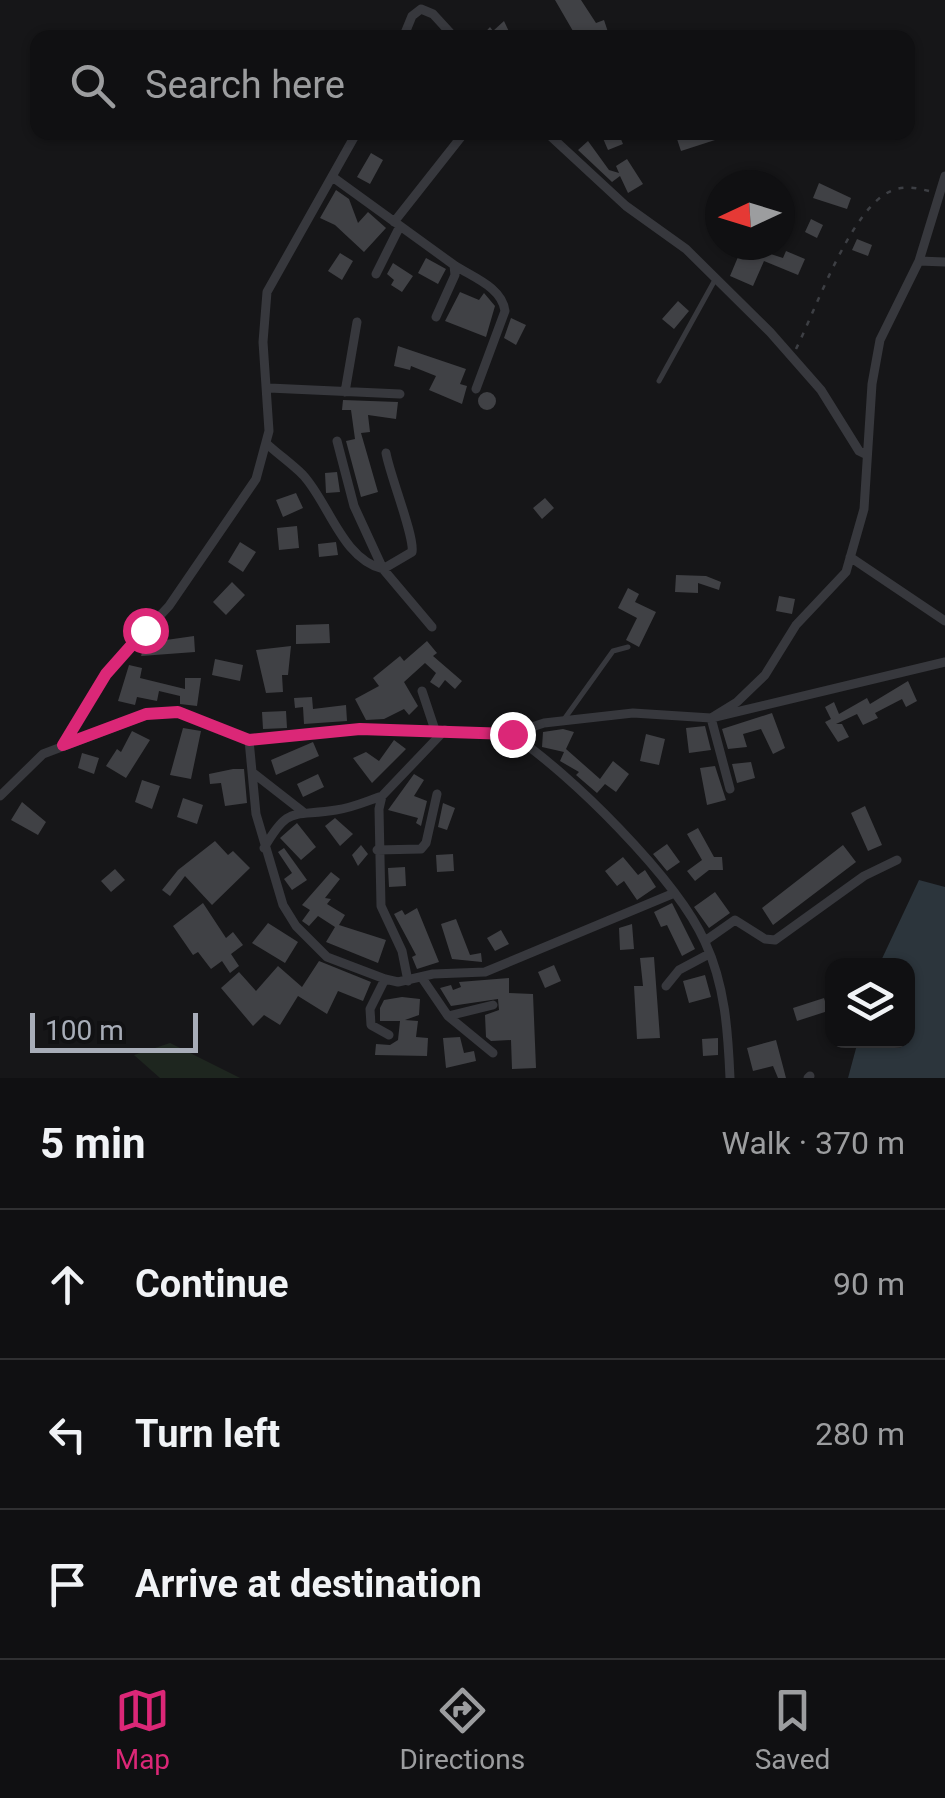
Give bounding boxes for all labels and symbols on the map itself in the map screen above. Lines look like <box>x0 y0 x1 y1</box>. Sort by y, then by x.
north arrow <box>705 170 795 260</box>
route start <box>123 608 169 654</box>
route end <box>490 712 536 758</box>
scale bar <box>30 1008 198 1052</box>

